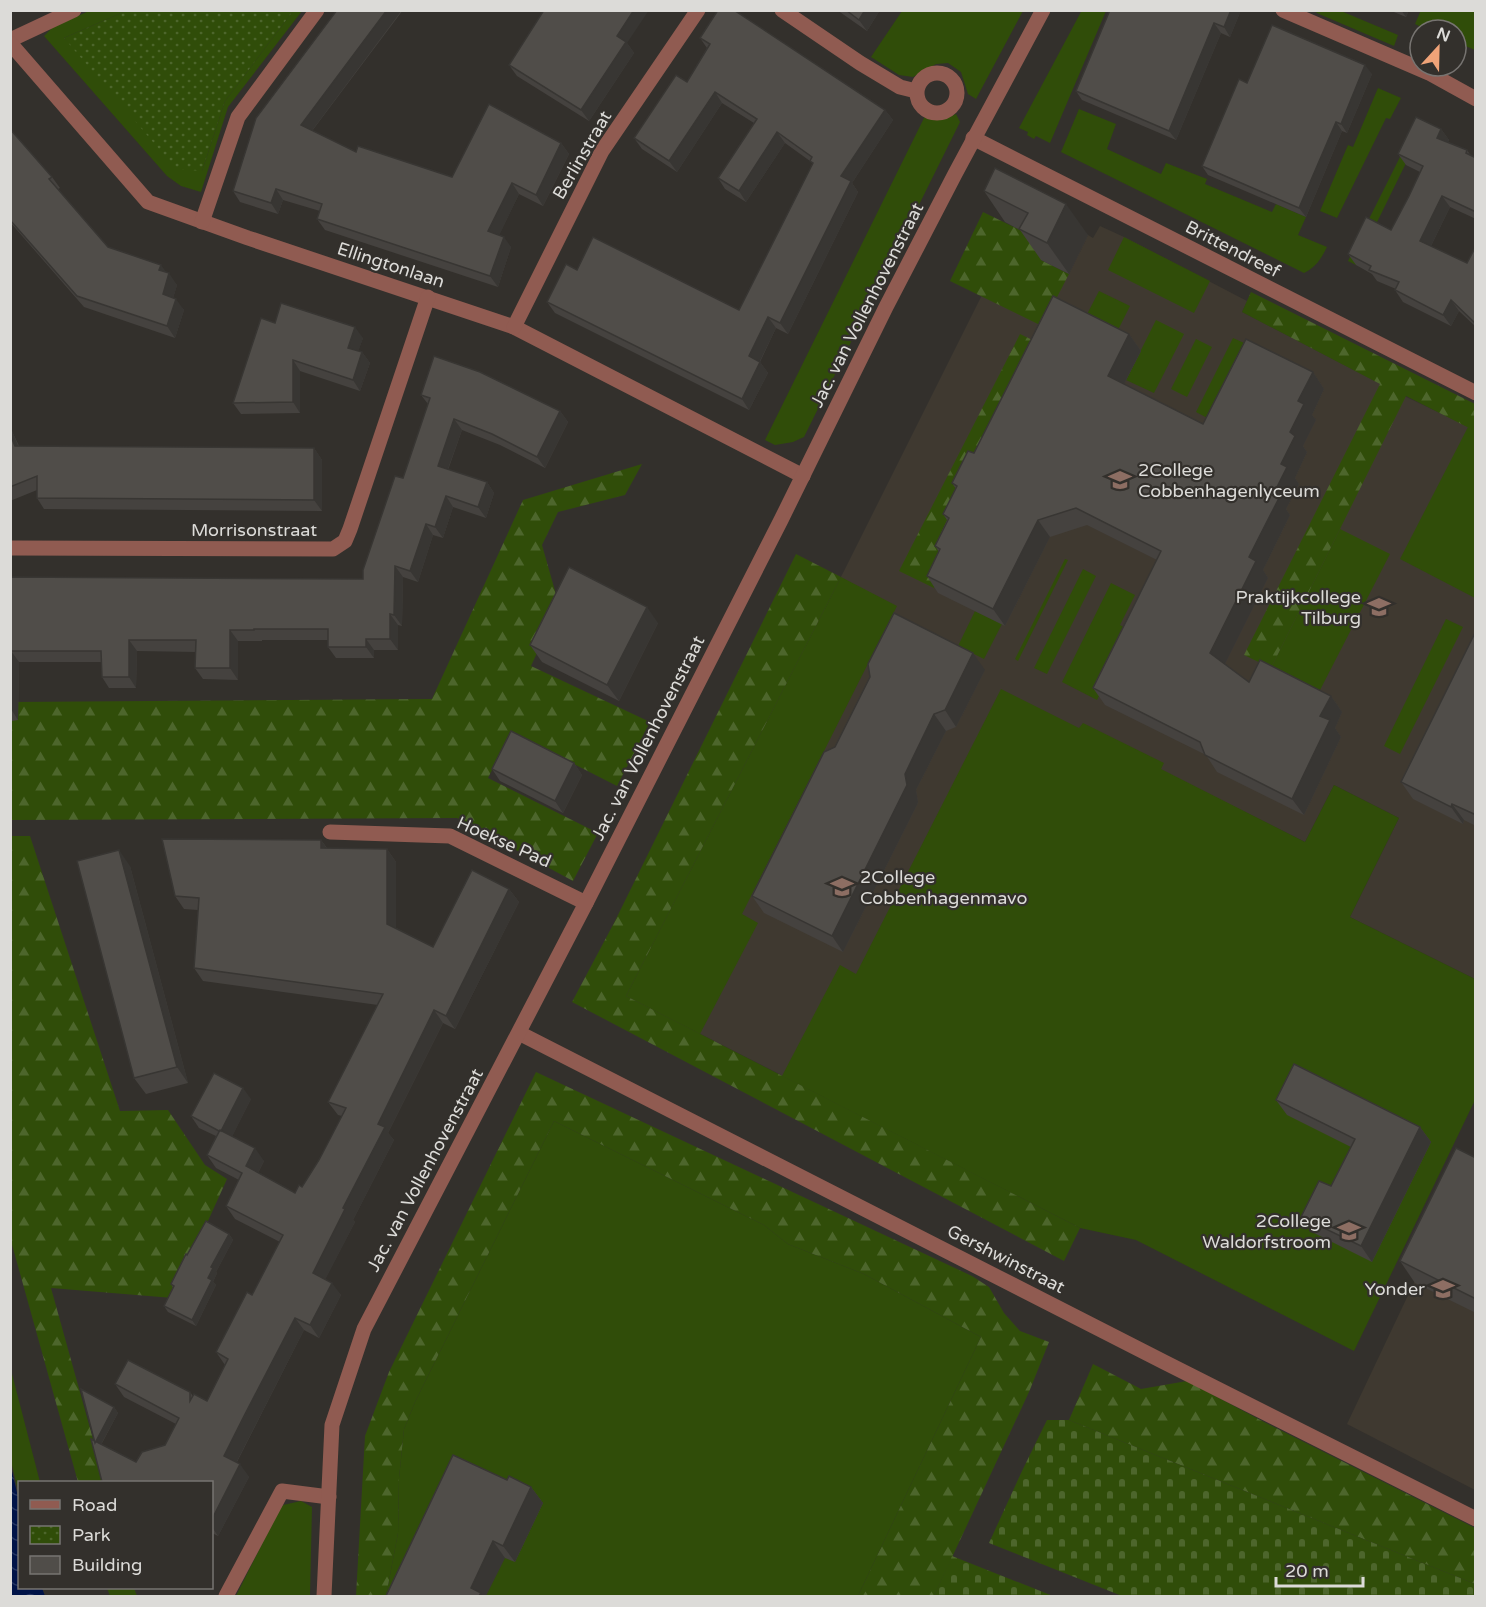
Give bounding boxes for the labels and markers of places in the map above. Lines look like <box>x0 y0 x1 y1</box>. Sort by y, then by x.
place label: 2College Cobbenhagenlyceum <box>1138 459 1320 502</box>
school or university icon: 2College Cobbenhagenlyceum <box>1107 467 1133 493</box>
place label: Praktijkcollege Tilburg <box>1235 586 1361 629</box>
school or university icon: Praktijkcollege Tilburg <box>1366 594 1392 620</box>
place label: 2College Cobbenhagenmavo <box>860 866 1028 909</box>
school or university icon: 2College Cobbenhagenmavo <box>829 874 855 900</box>
place label: 2College Waldorfstroom <box>1202 1210 1331 1253</box>
school or university icon: 2College Waldorfstroom <box>1336 1218 1362 1244</box>
school or university icon: Yonder <box>1430 1276 1456 1302</box>
place label: Yonder <box>1365 1278 1425 1300</box>

